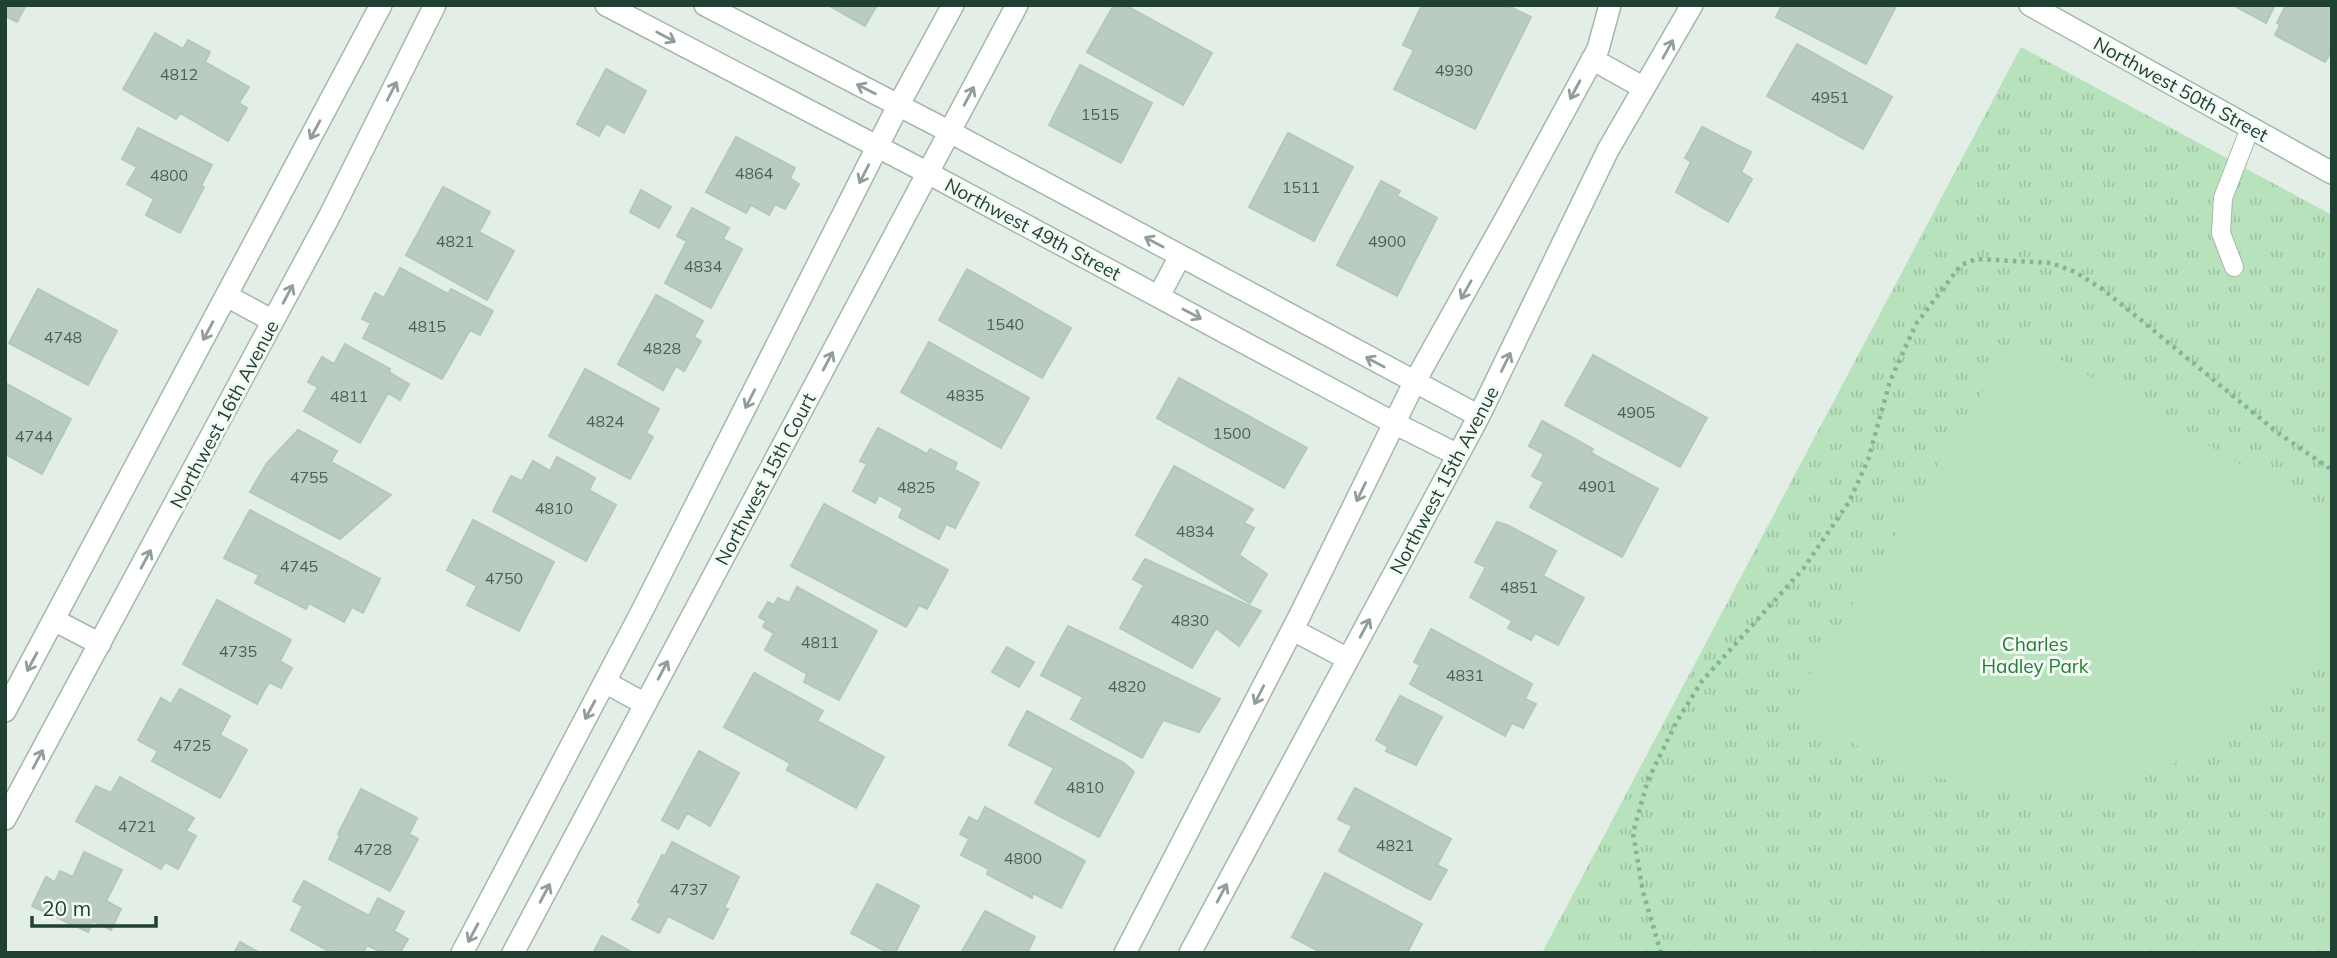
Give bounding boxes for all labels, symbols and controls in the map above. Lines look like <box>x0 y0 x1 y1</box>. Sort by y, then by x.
one-way arrow <box>655 31 676 44</box>
street label: Northwest 50th Street <box>2090 31 2273 147</box>
one-way arrow <box>1662 39 1675 60</box>
house number: 4930 <box>1435 60 1473 80</box>
house number: 4812 <box>160 64 198 84</box>
one-way arrow <box>1568 80 1582 100</box>
one-way arrow <box>386 81 400 102</box>
one-way arrow <box>856 82 877 95</box>
one-way arrow <box>963 86 977 106</box>
house number: 4951 <box>1811 87 1849 107</box>
house number: 1515 <box>1081 104 1119 124</box>
one-way arrow <box>308 120 322 140</box>
house number: 4864 <box>735 163 774 183</box>
one-way arrow <box>856 163 870 184</box>
house number: 4800 <box>150 165 188 185</box>
street label: Northwest 49th Street <box>941 172 1125 286</box>
house number: 1511 <box>1282 177 1320 197</box>
house number: 4821 <box>436 231 474 251</box>
house number: 4900 <box>1368 231 1406 251</box>
one-way arrow <box>1144 235 1164 249</box>
house number: 4834 <box>684 256 723 276</box>
one-way arrow <box>1459 279 1472 300</box>
one-way arrow <box>281 284 295 304</box>
one-way arrow <box>1182 307 1202 321</box>
house number: 1540 <box>986 314 1024 334</box>
street label: Northwest 16th Avenue <box>164 316 284 512</box>
house number: 4815 <box>408 316 446 336</box>
one-way arrow <box>201 321 215 341</box>
house number: 4748 <box>44 327 82 347</box>
house number: 4828 <box>643 338 681 358</box>
one-way arrow <box>822 351 835 372</box>
one-way arrow <box>1499 352 1513 373</box>
one-way arrow <box>1366 355 1386 369</box>
street label: Northwest 15th Avenue <box>1384 382 1504 578</box>
house number: 4835 <box>946 385 984 405</box>
house number: 4811 <box>330 386 368 406</box>
one-way arrow <box>742 388 756 408</box>
street label: Northwest 15th Court <box>709 389 821 569</box>
house number: 4905 <box>1617 402 1655 422</box>
house number: 4824 <box>586 411 625 431</box>
house number: 1500 <box>1213 423 1251 443</box>
house number: 4744 <box>15 426 54 446</box>
house number: 4755 <box>290 467 328 487</box>
house number: 4901 <box>1578 476 1616 496</box>
house number: 4825 <box>897 477 935 497</box>
one-way arrow <box>1353 481 1367 502</box>
house number: 4810 <box>535 498 573 518</box>
house number: 4834 <box>1176 521 1215 541</box>
one-way arrow <box>140 549 153 570</box>
house number: 4745 <box>280 556 318 576</box>
house number: 4750 <box>485 568 523 588</box>
house number: 4851 <box>1500 577 1538 597</box>
house number: 4830 <box>1171 610 1209 630</box>
one-way arrow <box>1359 618 1372 639</box>
house number: 4811 <box>801 632 839 652</box>
park label: Charles Hadley Park <box>1981 632 2089 678</box>
house number: 4735 <box>219 641 257 661</box>
one-way arrow <box>25 651 38 672</box>
one-way arrow <box>657 660 671 681</box>
house number: 4831 <box>1446 665 1484 685</box>
house number: 4820 <box>1108 676 1146 696</box>
one-way arrow <box>1252 684 1265 705</box>
one-way arrow <box>583 699 597 720</box>
house number: 4725 <box>173 735 211 755</box>
one-way arrow <box>31 749 45 770</box>
house number: 4810 <box>1066 777 1104 797</box>
house number: 4721 <box>118 816 156 836</box>
house number: 4821 <box>1376 835 1414 855</box>
house number: 4728 <box>354 839 392 859</box>
house number: 4800 <box>1004 848 1042 868</box>
house number: 4737 <box>670 879 708 899</box>
one-way arrow <box>538 883 552 903</box>
one-way arrow <box>1216 883 1230 903</box>
scale bar <box>32 884 156 928</box>
text: 20 m <box>42 895 91 921</box>
one-way arrow <box>465 922 479 943</box>

